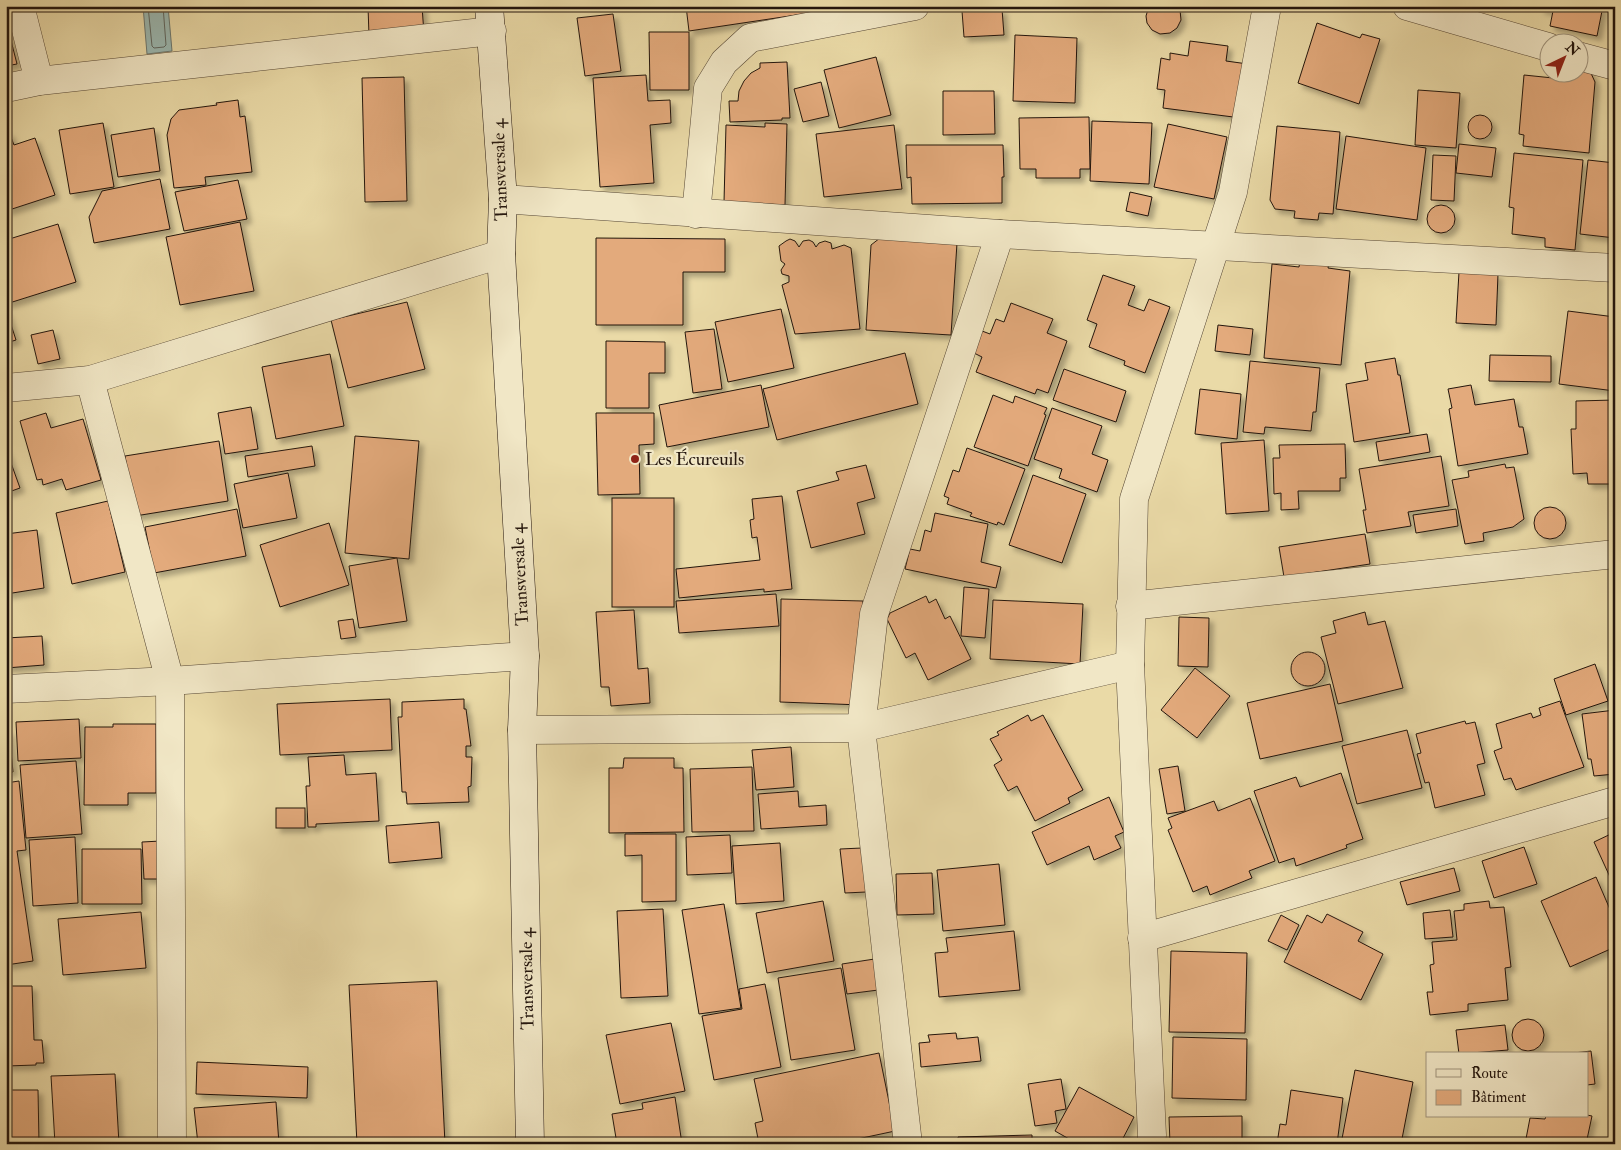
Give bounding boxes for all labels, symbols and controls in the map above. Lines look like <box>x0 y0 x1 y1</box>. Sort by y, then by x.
north arrow <box>1538 32 1588 82</box>
text: N <box>1561 38 1583 60</box>
street label: Transversale 4 <box>487 117 513 221</box>
place label: Les Écureuils <box>645 448 744 471</box>
marker: Les Écureuils <box>629 453 641 465</box>
street label: Transversale 4 <box>506 522 534 627</box>
street label: Transversale 4 <box>515 927 539 1030</box>
legend <box>1426 1052 1588 1118</box>
text: Route <box>1471 1064 1508 1083</box>
text: Bâtiment <box>1471 1088 1526 1107</box>

